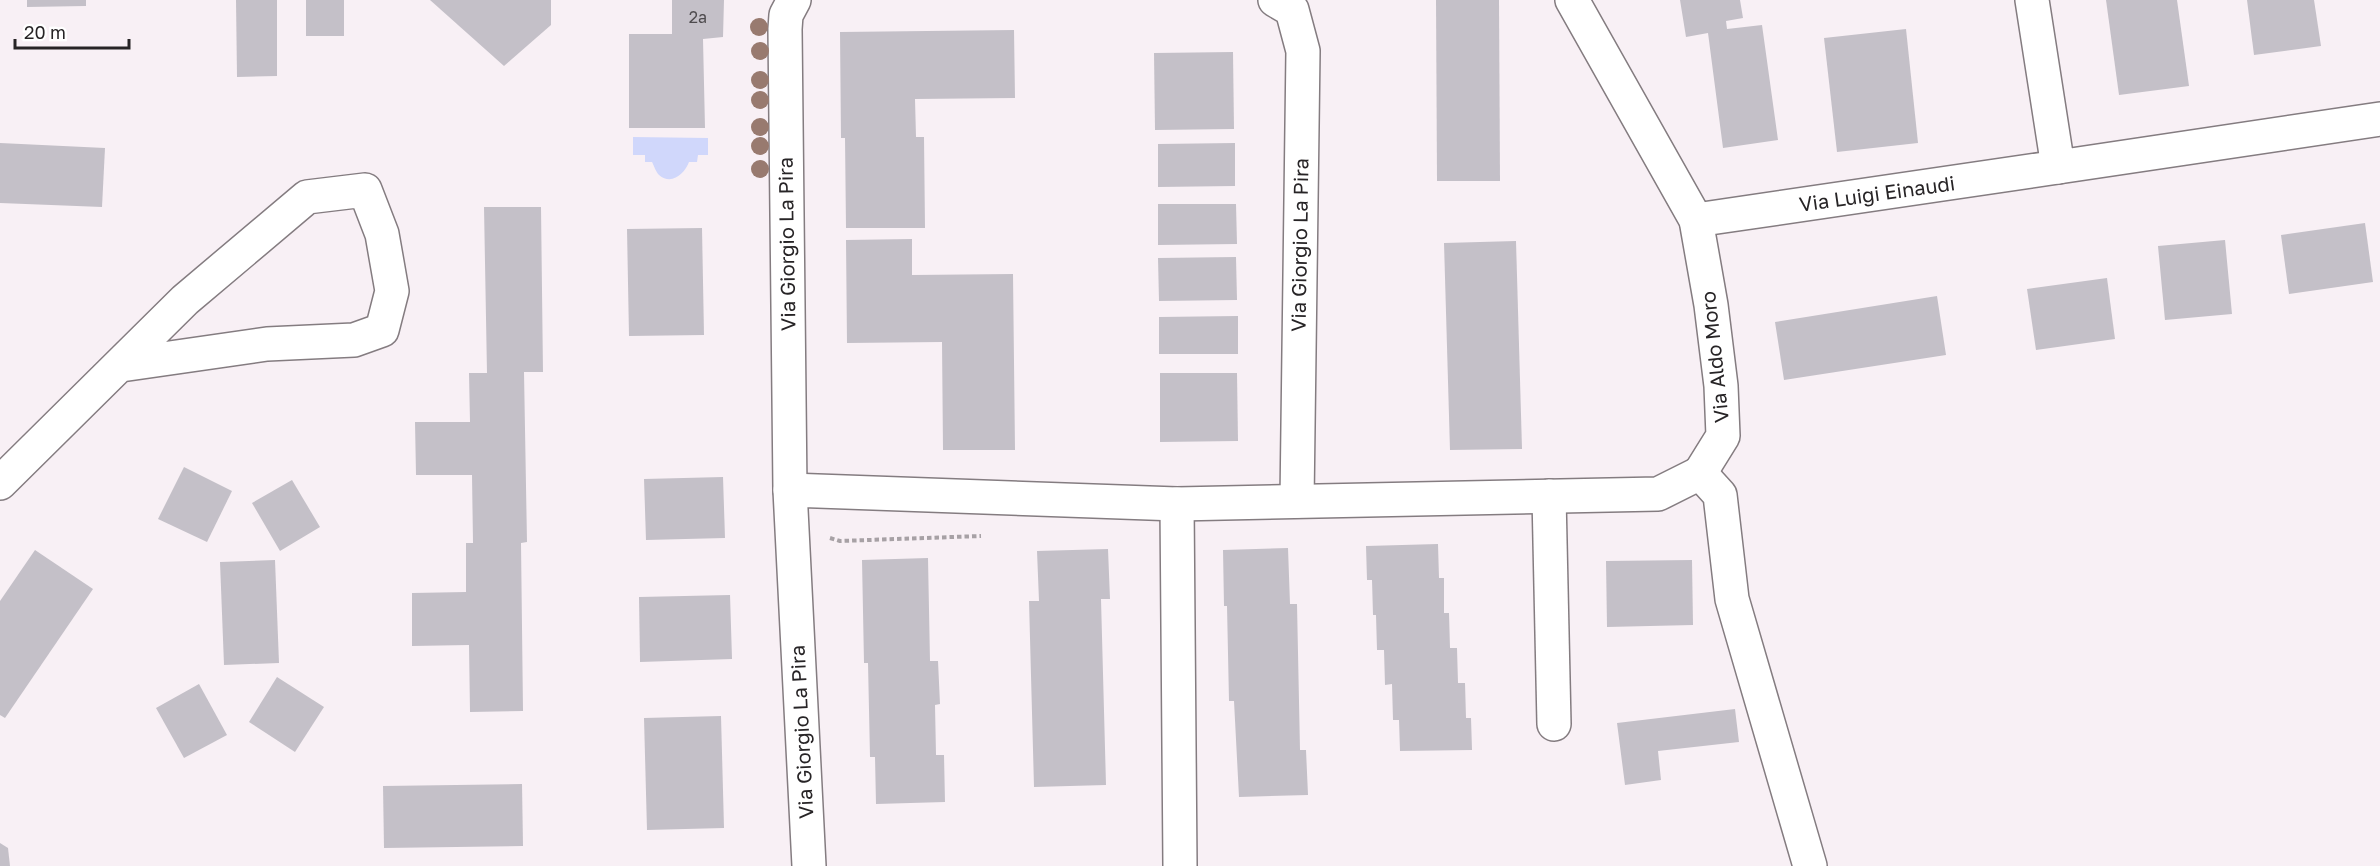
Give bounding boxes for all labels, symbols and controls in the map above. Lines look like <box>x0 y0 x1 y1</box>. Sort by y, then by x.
house number: 2a <box>689 7 707 27</box>
scale bar <box>15 12 129 50</box>
text: 20 m <box>24 21 66 43</box>
street label: Via Giorgio La Pira <box>772 157 800 331</box>
street label: Via Giorgio La Pira <box>1285 158 1313 332</box>
street label: Via Luigi Einaudi <box>1797 170 1956 216</box>
street label: Via Aldo Moro <box>1695 290 1733 424</box>
street label: Via Giorgio La Pira <box>784 645 818 820</box>

